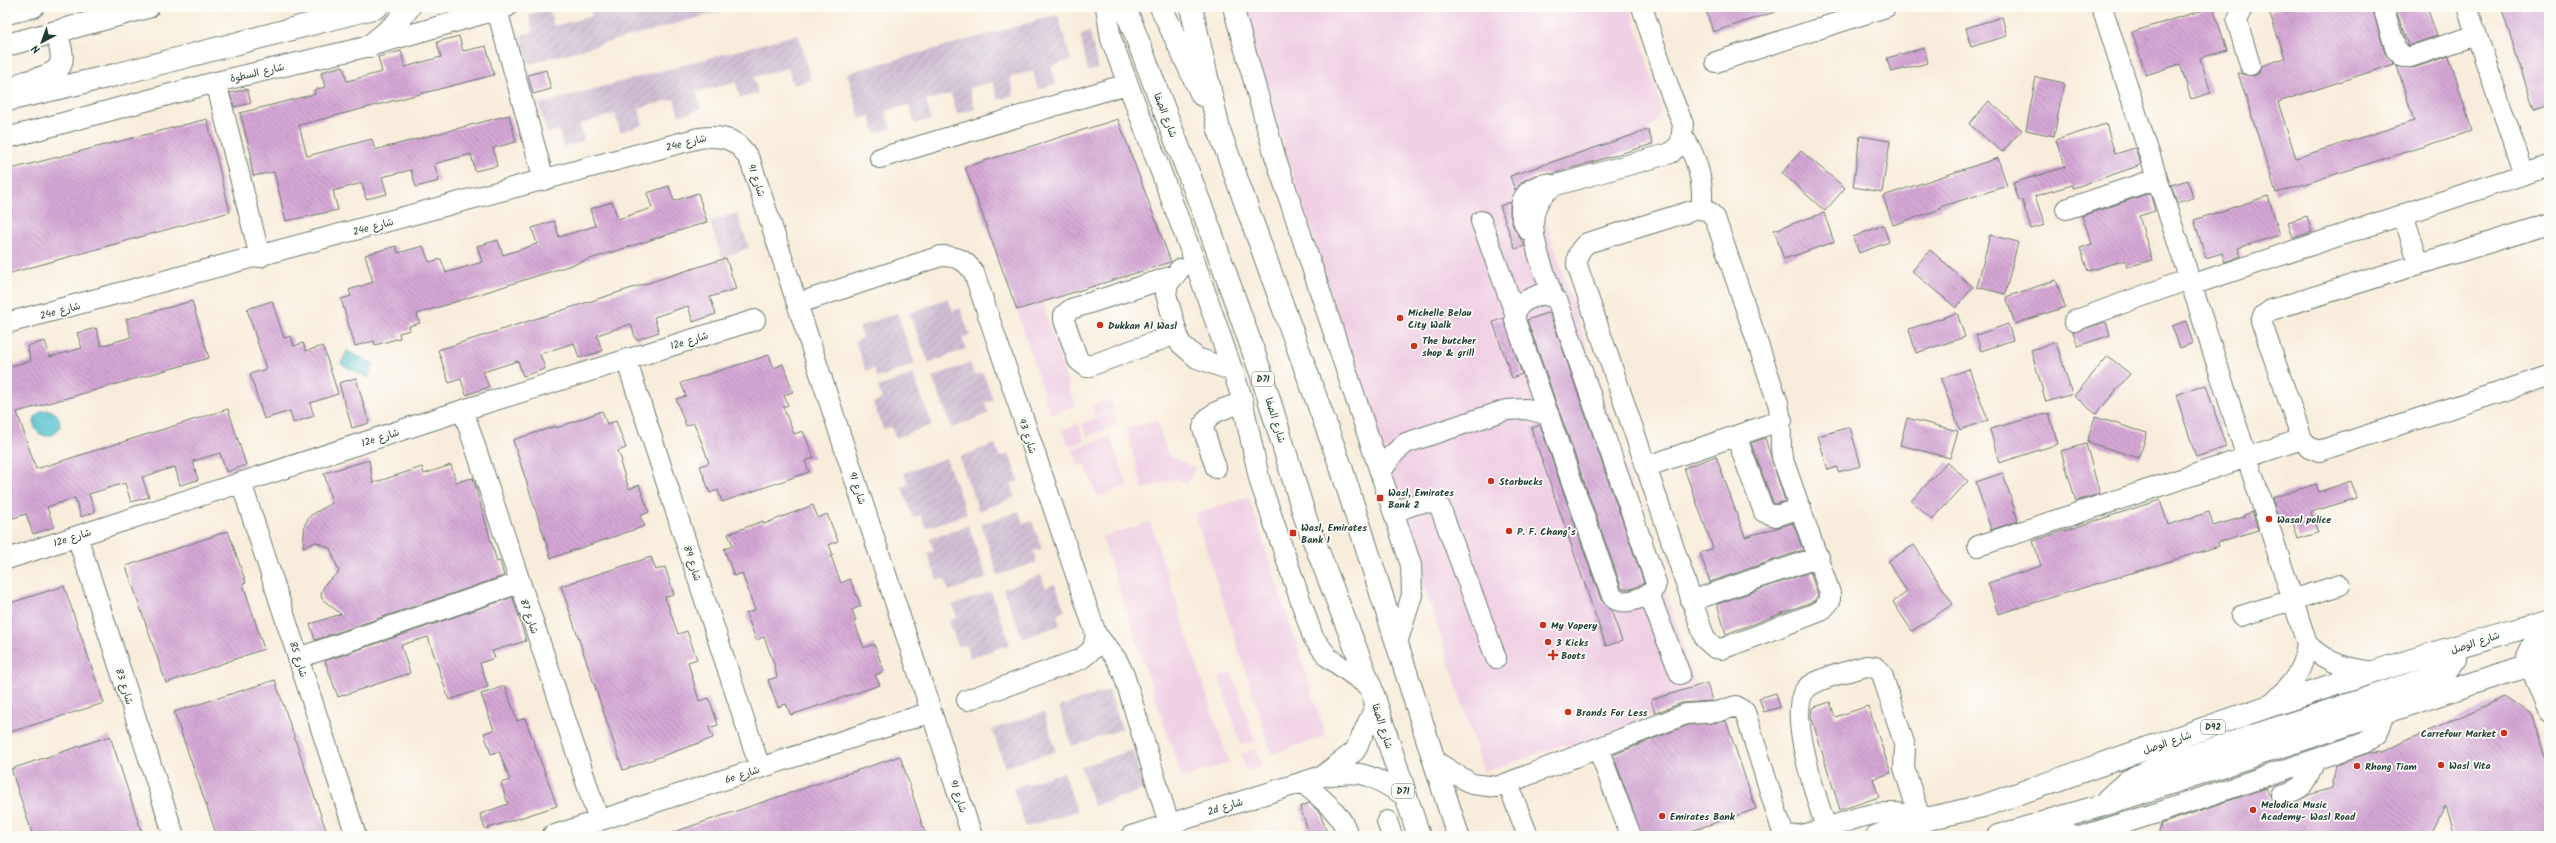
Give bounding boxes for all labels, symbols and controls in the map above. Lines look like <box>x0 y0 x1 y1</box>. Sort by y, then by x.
north arrow <box>22 22 62 62</box>
text: N <box>28 40 45 58</box>
street label: شارع السطوة <box>229 59 286 87</box>
street label: شارع الصفا <box>1149 91 1181 140</box>
street label: 24e شارع <box>664 130 709 156</box>
street label: شارع 91 <box>743 162 769 199</box>
street label: 24e شارع <box>351 214 396 240</box>
street label: 24e شارع <box>38 298 83 324</box>
place label: Michelle Belau City Walk <box>1408 305 1471 333</box>
marker: Michelle Belau City Walk <box>1395 313 1405 323</box>
place label: Dukkan Al Wasl <box>1108 318 1177 334</box>
marker: Dukkan Al Wasl <box>1095 320 1105 330</box>
street label: 12e شارع <box>668 328 711 354</box>
place label: The butcher shop & grill <box>1422 333 1476 361</box>
marker: The butcher shop & grill <box>1409 341 1419 351</box>
road number: D71 <box>1252 372 1274 386</box>
street label: شارع الصفا <box>1261 396 1290 445</box>
street label: شارع 93 <box>1014 417 1041 456</box>
street label: 12e شارع <box>359 424 402 452</box>
street label: شارع 91 <box>844 470 870 507</box>
place label: Starbucks <box>1499 474 1543 490</box>
marker: Starbucks <box>1486 476 1496 486</box>
place label: Wasl, Emirates Bank 2 <box>1388 485 1454 513</box>
marker: Wasl, Emirates Bank 2 <box>1375 493 1385 503</box>
place label: Wasal police <box>2277 512 2331 528</box>
marker: Wasal police <box>2264 514 2274 524</box>
place label: Wasl, Emirates Bank 1 <box>1301 520 1367 548</box>
street label: 12e شارع <box>51 524 94 552</box>
place label: P. F. Chang’s <box>1517 524 1576 540</box>
marker: P. F. Chang’s <box>1504 526 1514 536</box>
marker: Wasl, Emirates Bank 1 <box>1288 528 1298 538</box>
street label: شارع 89 <box>679 543 705 583</box>
street label: شارع 87 <box>516 597 543 636</box>
place label: My Vapery <box>1551 618 1598 634</box>
marker: My Vapery <box>1538 620 1548 630</box>
street label: شارع الوصل <box>2449 627 2502 658</box>
place label: 3 Kicks <box>1555 635 1589 651</box>
marker: 3 Kicks <box>1543 637 1553 647</box>
street label: شارع 85 <box>285 639 311 680</box>
place label: Boots <box>1561 648 1586 664</box>
marker: Boots <box>1548 650 1558 660</box>
street label: شارع 83 <box>111 666 138 707</box>
street label: شارع الصفا <box>1367 702 1397 751</box>
place label: Brands For Less <box>1576 705 1648 721</box>
marker: Brands For Less <box>1563 707 1573 717</box>
road number: D92 <box>2201 720 2225 734</box>
place label: Carrefour Market <box>2421 726 2496 742</box>
street label: شارع الوصل <box>2141 727 2194 759</box>
marker: Carrefour Market <box>2499 728 2509 738</box>
place label: Wasl Vita <box>2449 758 2491 774</box>
place label: Rhong Tiam <box>2365 759 2417 775</box>
marker: Wasl Vita <box>2436 760 2446 770</box>
marker: Rhong Tiam <box>2352 761 2362 771</box>
street label: 6e شارع <box>723 762 762 788</box>
street label: شارع 91 <box>945 778 971 815</box>
road number: D71 <box>1392 784 1414 798</box>
street label: 2d شارع <box>1206 794 1245 820</box>
place label: Melodica Music Academy- Wasl Road <box>2261 797 2356 825</box>
marker: Melodica Music Academy- Wasl Road <box>2248 805 2258 815</box>
place label: Emirates Bank <box>1670 809 1736 825</box>
marker: Emirates Bank <box>1657 811 1667 821</box>

